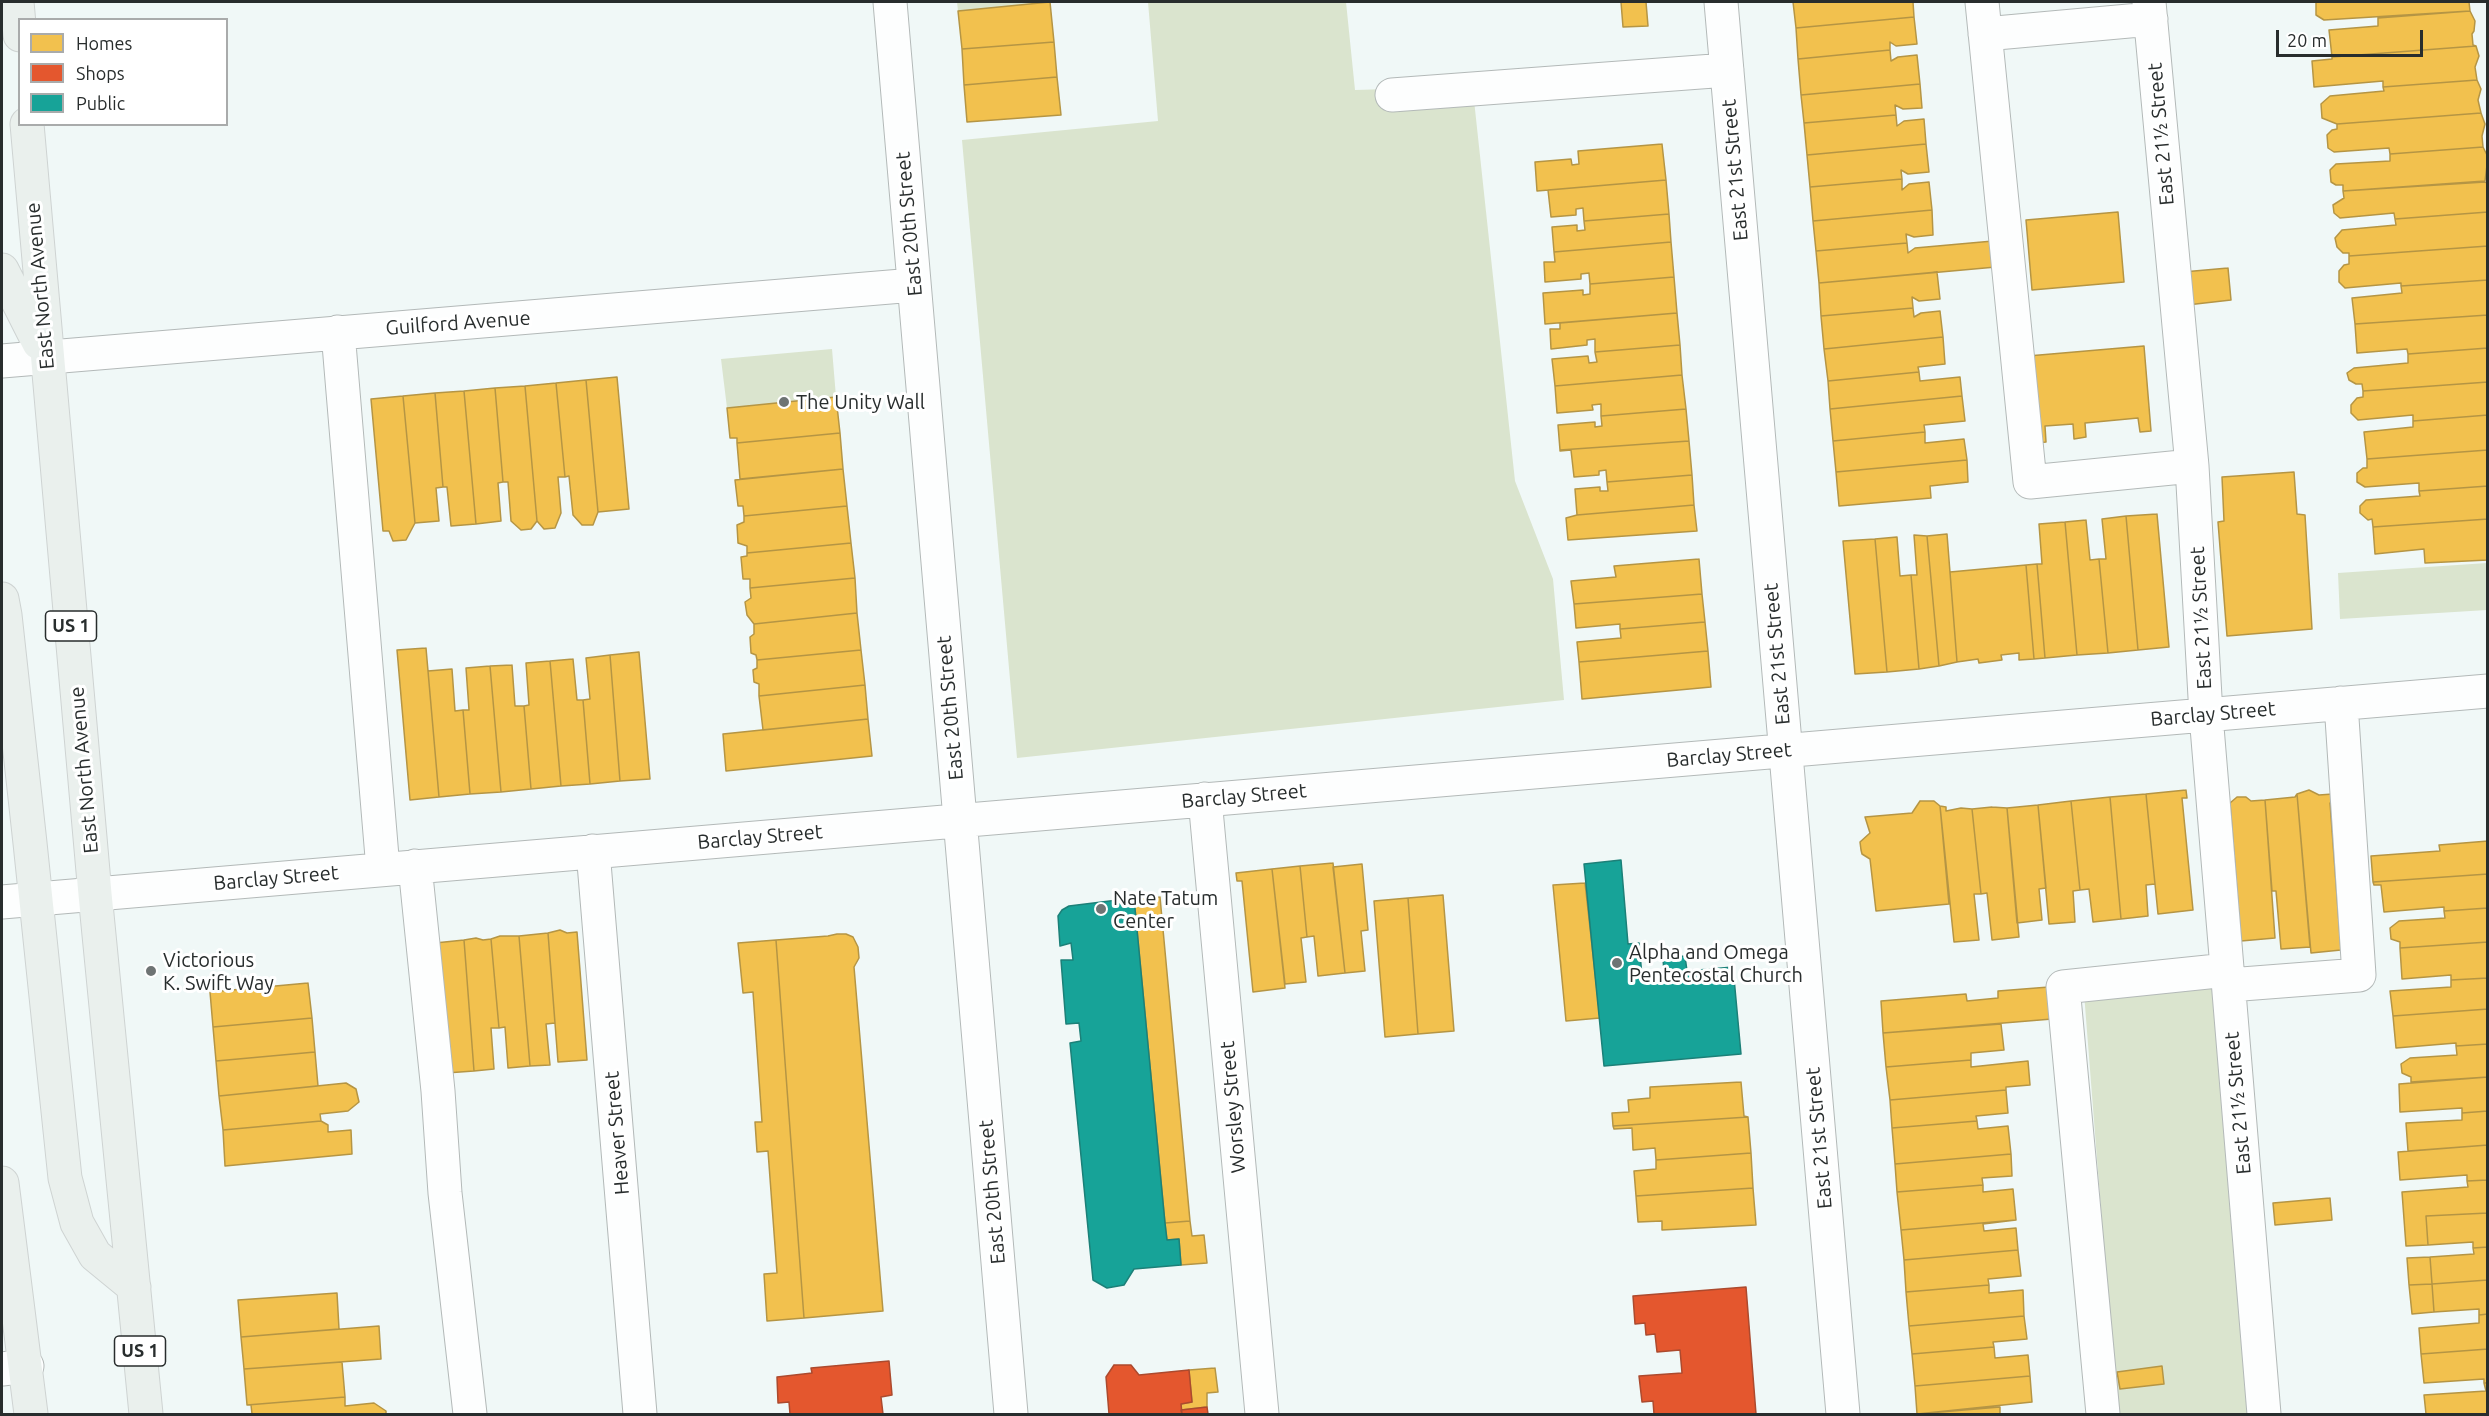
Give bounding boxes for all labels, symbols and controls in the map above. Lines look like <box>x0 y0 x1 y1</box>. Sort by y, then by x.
legend <box>18 18 228 126</box>
scale bar <box>2279 18 2426 56</box>
text: 20 m <box>2287 30 2327 50</box>
text: Homes <box>76 33 132 53</box>
street label: East 21½ Street <box>2143 62 2179 206</box>
text: Shops <box>76 63 125 83</box>
text: Public <box>76 93 125 113</box>
street label: East 21st Street <box>1717 98 1753 242</box>
street label: East 20th Street <box>891 151 927 297</box>
street label: East North Avenue <box>21 202 59 370</box>
street label: Guilford Avenue <box>385 306 531 340</box>
place label: The Unity Wall <box>796 390 925 414</box>
marker: The Unity Wall <box>777 395 791 409</box>
street label: East 21½ Street <box>2185 546 2217 690</box>
street label: East 21st Street <box>1759 582 1795 726</box>
road number: US 1 <box>46 611 97 641</box>
street label: East 20th Street <box>932 635 968 781</box>
street label: East North Avenue <box>65 686 103 854</box>
street label: Barclay Street <box>2149 697 2277 731</box>
street label: Barclay Street <box>1665 738 1793 772</box>
street label: Barclay Street <box>1180 779 1308 813</box>
street label: Barclay Street <box>696 820 824 854</box>
street label: Barclay Street <box>212 861 340 895</box>
place label: Nate Tatum Center <box>1113 886 1218 933</box>
marker: Nate Tatum Center <box>1094 902 1108 916</box>
place label: Alpha and Omega Pentecostal Church <box>1629 940 1803 987</box>
place label: Victorious K. Swift Way <box>163 948 274 995</box>
marker: Alpha and Omega Pentecostal Church <box>1610 956 1624 970</box>
marker: Victorious K. Swift Way <box>144 964 158 978</box>
street label: East 21½ Street <box>2220 1031 2256 1175</box>
street label: Worsley Street <box>1215 1040 1251 1174</box>
street label: East 21st Street <box>1801 1066 1837 1210</box>
street label: Heaver Street <box>600 1070 634 1196</box>
street label: East 20th Street <box>974 1119 1010 1265</box>
road number: US 1 <box>114 1336 166 1366</box>

